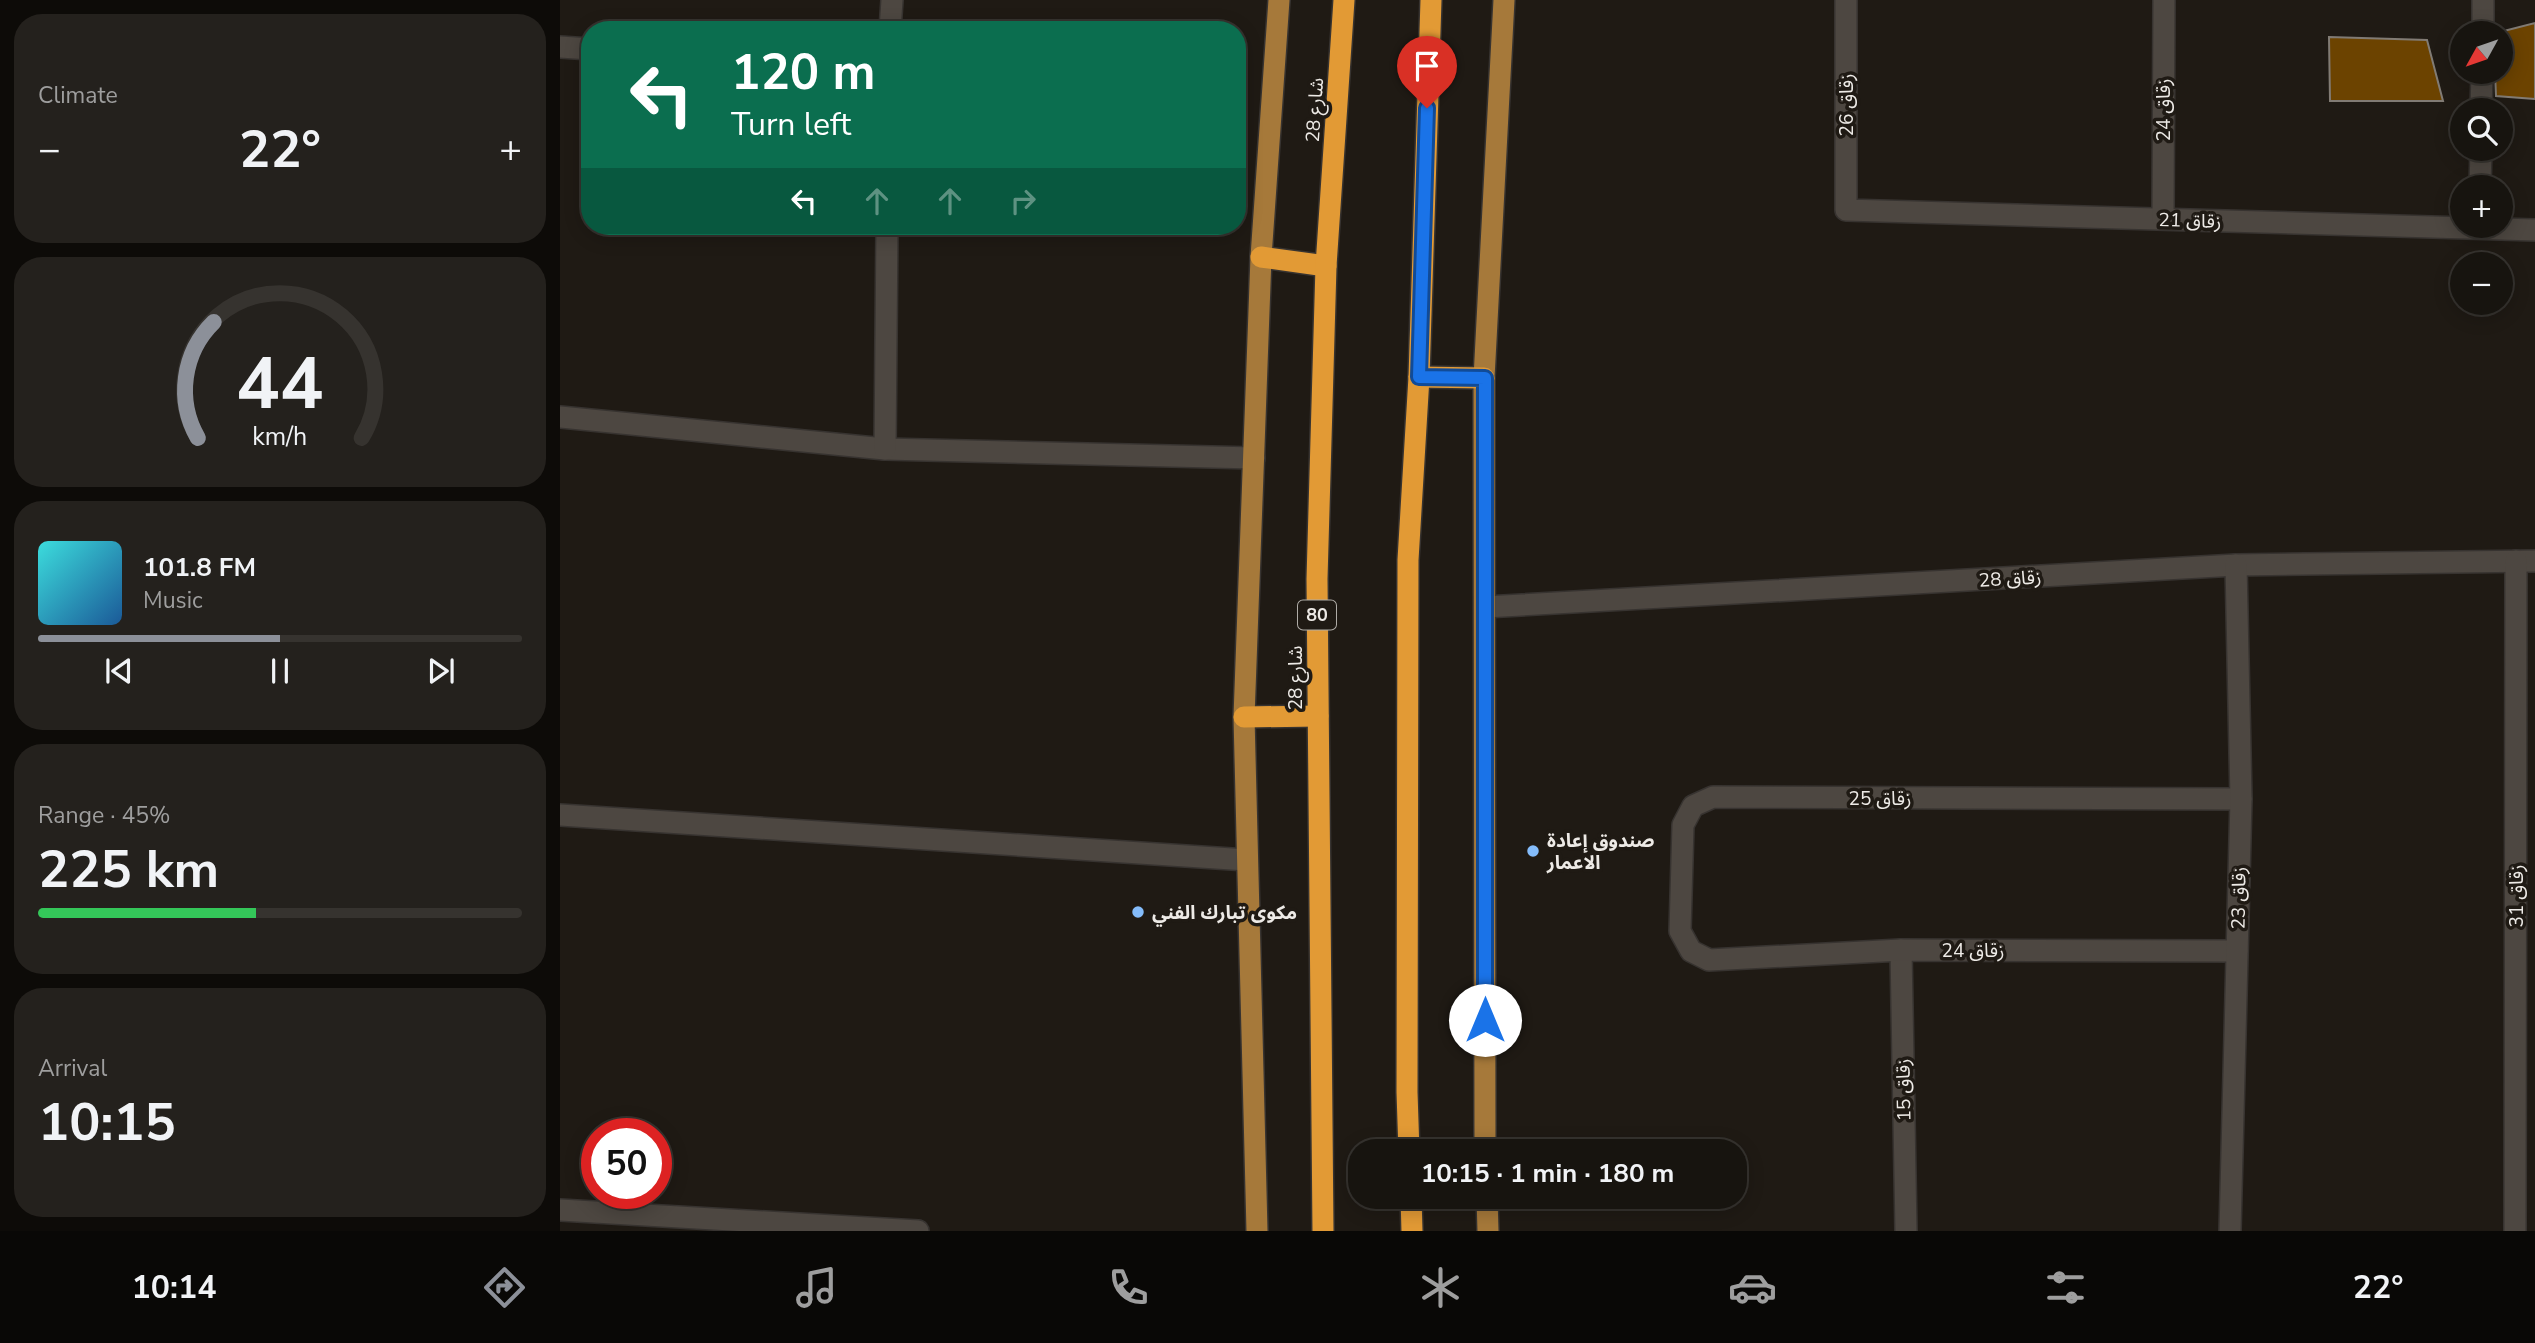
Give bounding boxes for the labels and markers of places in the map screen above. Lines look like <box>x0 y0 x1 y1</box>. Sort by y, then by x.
pin <box>1397 36 1457 108</box>
place label: صندوق إعادة الاعمار <box>1546 828 1655 876</box>
marker: صندوق إعادة الاعمار <box>1525 843 1541 859</box>
place label: مكوى تبارك الفني <box>1152 900 1297 927</box>
marker: مكوى تبارك الفني <box>1130 904 1146 920</box>

